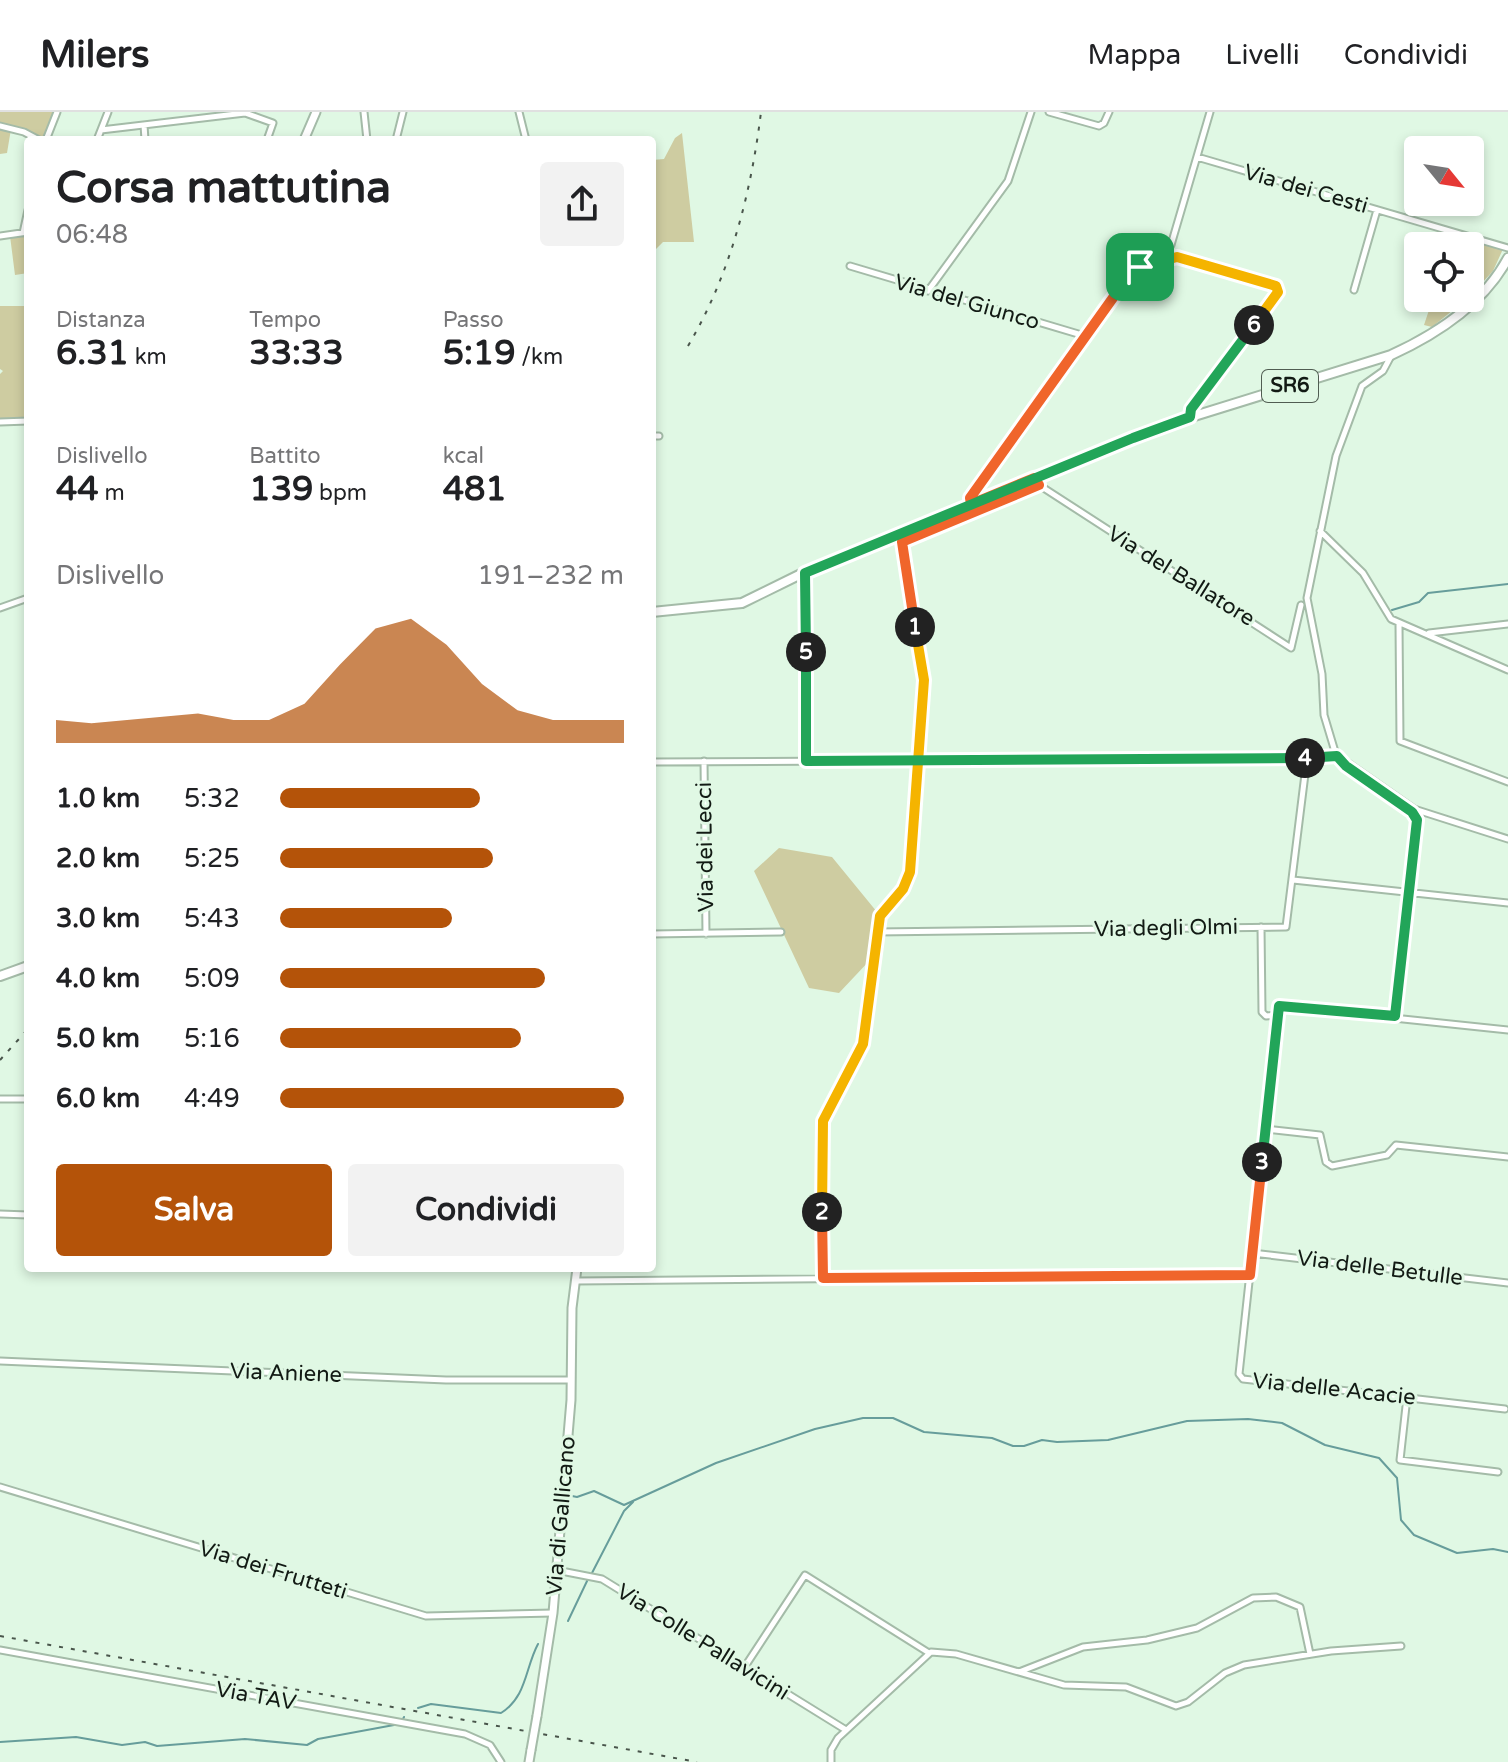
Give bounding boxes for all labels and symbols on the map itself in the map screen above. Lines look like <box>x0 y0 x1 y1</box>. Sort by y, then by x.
north arrow <box>1404 136 1484 216</box>
street label: Via dei Cesti <box>1241 159 1371 219</box>
pin <box>1106 233 1174 301</box>
street label: Via del Giunco <box>891 269 1043 335</box>
pin: 6 <box>1234 305 1274 345</box>
road number: SR6 <box>1262 370 1318 402</box>
street label: Via del Ballatore <box>1102 520 1260 632</box>
pin: 1 <box>895 607 935 647</box>
pin: 5 <box>786 632 826 672</box>
pin: 4 <box>1285 738 1325 778</box>
street label: Via dei Lecci <box>691 782 719 912</box>
street label: Via degli Olmi <box>1094 914 1238 942</box>
pin: 3 <box>1242 1142 1282 1182</box>
pin: 2 <box>802 1192 842 1232</box>
street label: Via delle Betulle <box>1296 1245 1464 1291</box>
street label: Via Aniene <box>230 1358 342 1388</box>
street label: Via delle Acacie <box>1251 1368 1417 1410</box>
street label: Via di Gallicano <box>541 1435 581 1597</box>
street label: Via dei Frutteti <box>196 1535 350 1605</box>
street label: Via Colle Pallavicini <box>612 1578 794 1706</box>
street label: Via TAV <box>214 1676 298 1716</box>

